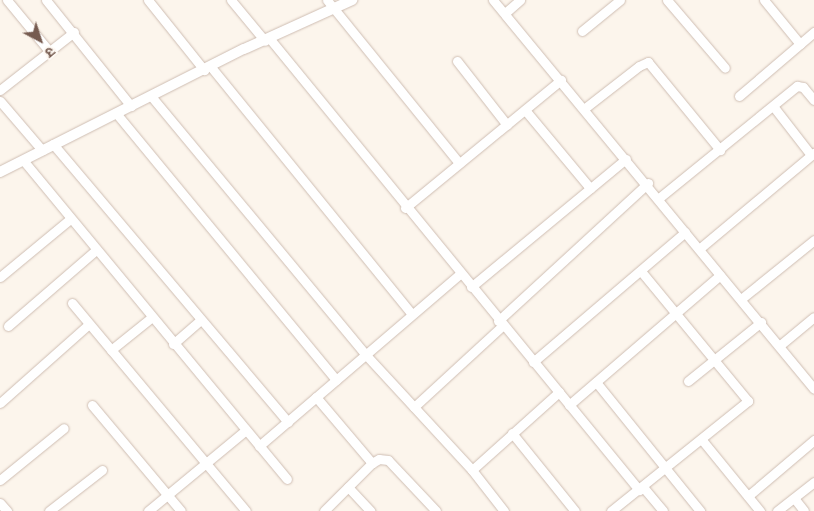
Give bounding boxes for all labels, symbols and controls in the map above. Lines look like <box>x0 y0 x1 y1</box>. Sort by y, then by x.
north arrow <box>15 15 65 65</box>
text: उ <box>40 41 59 62</box>

